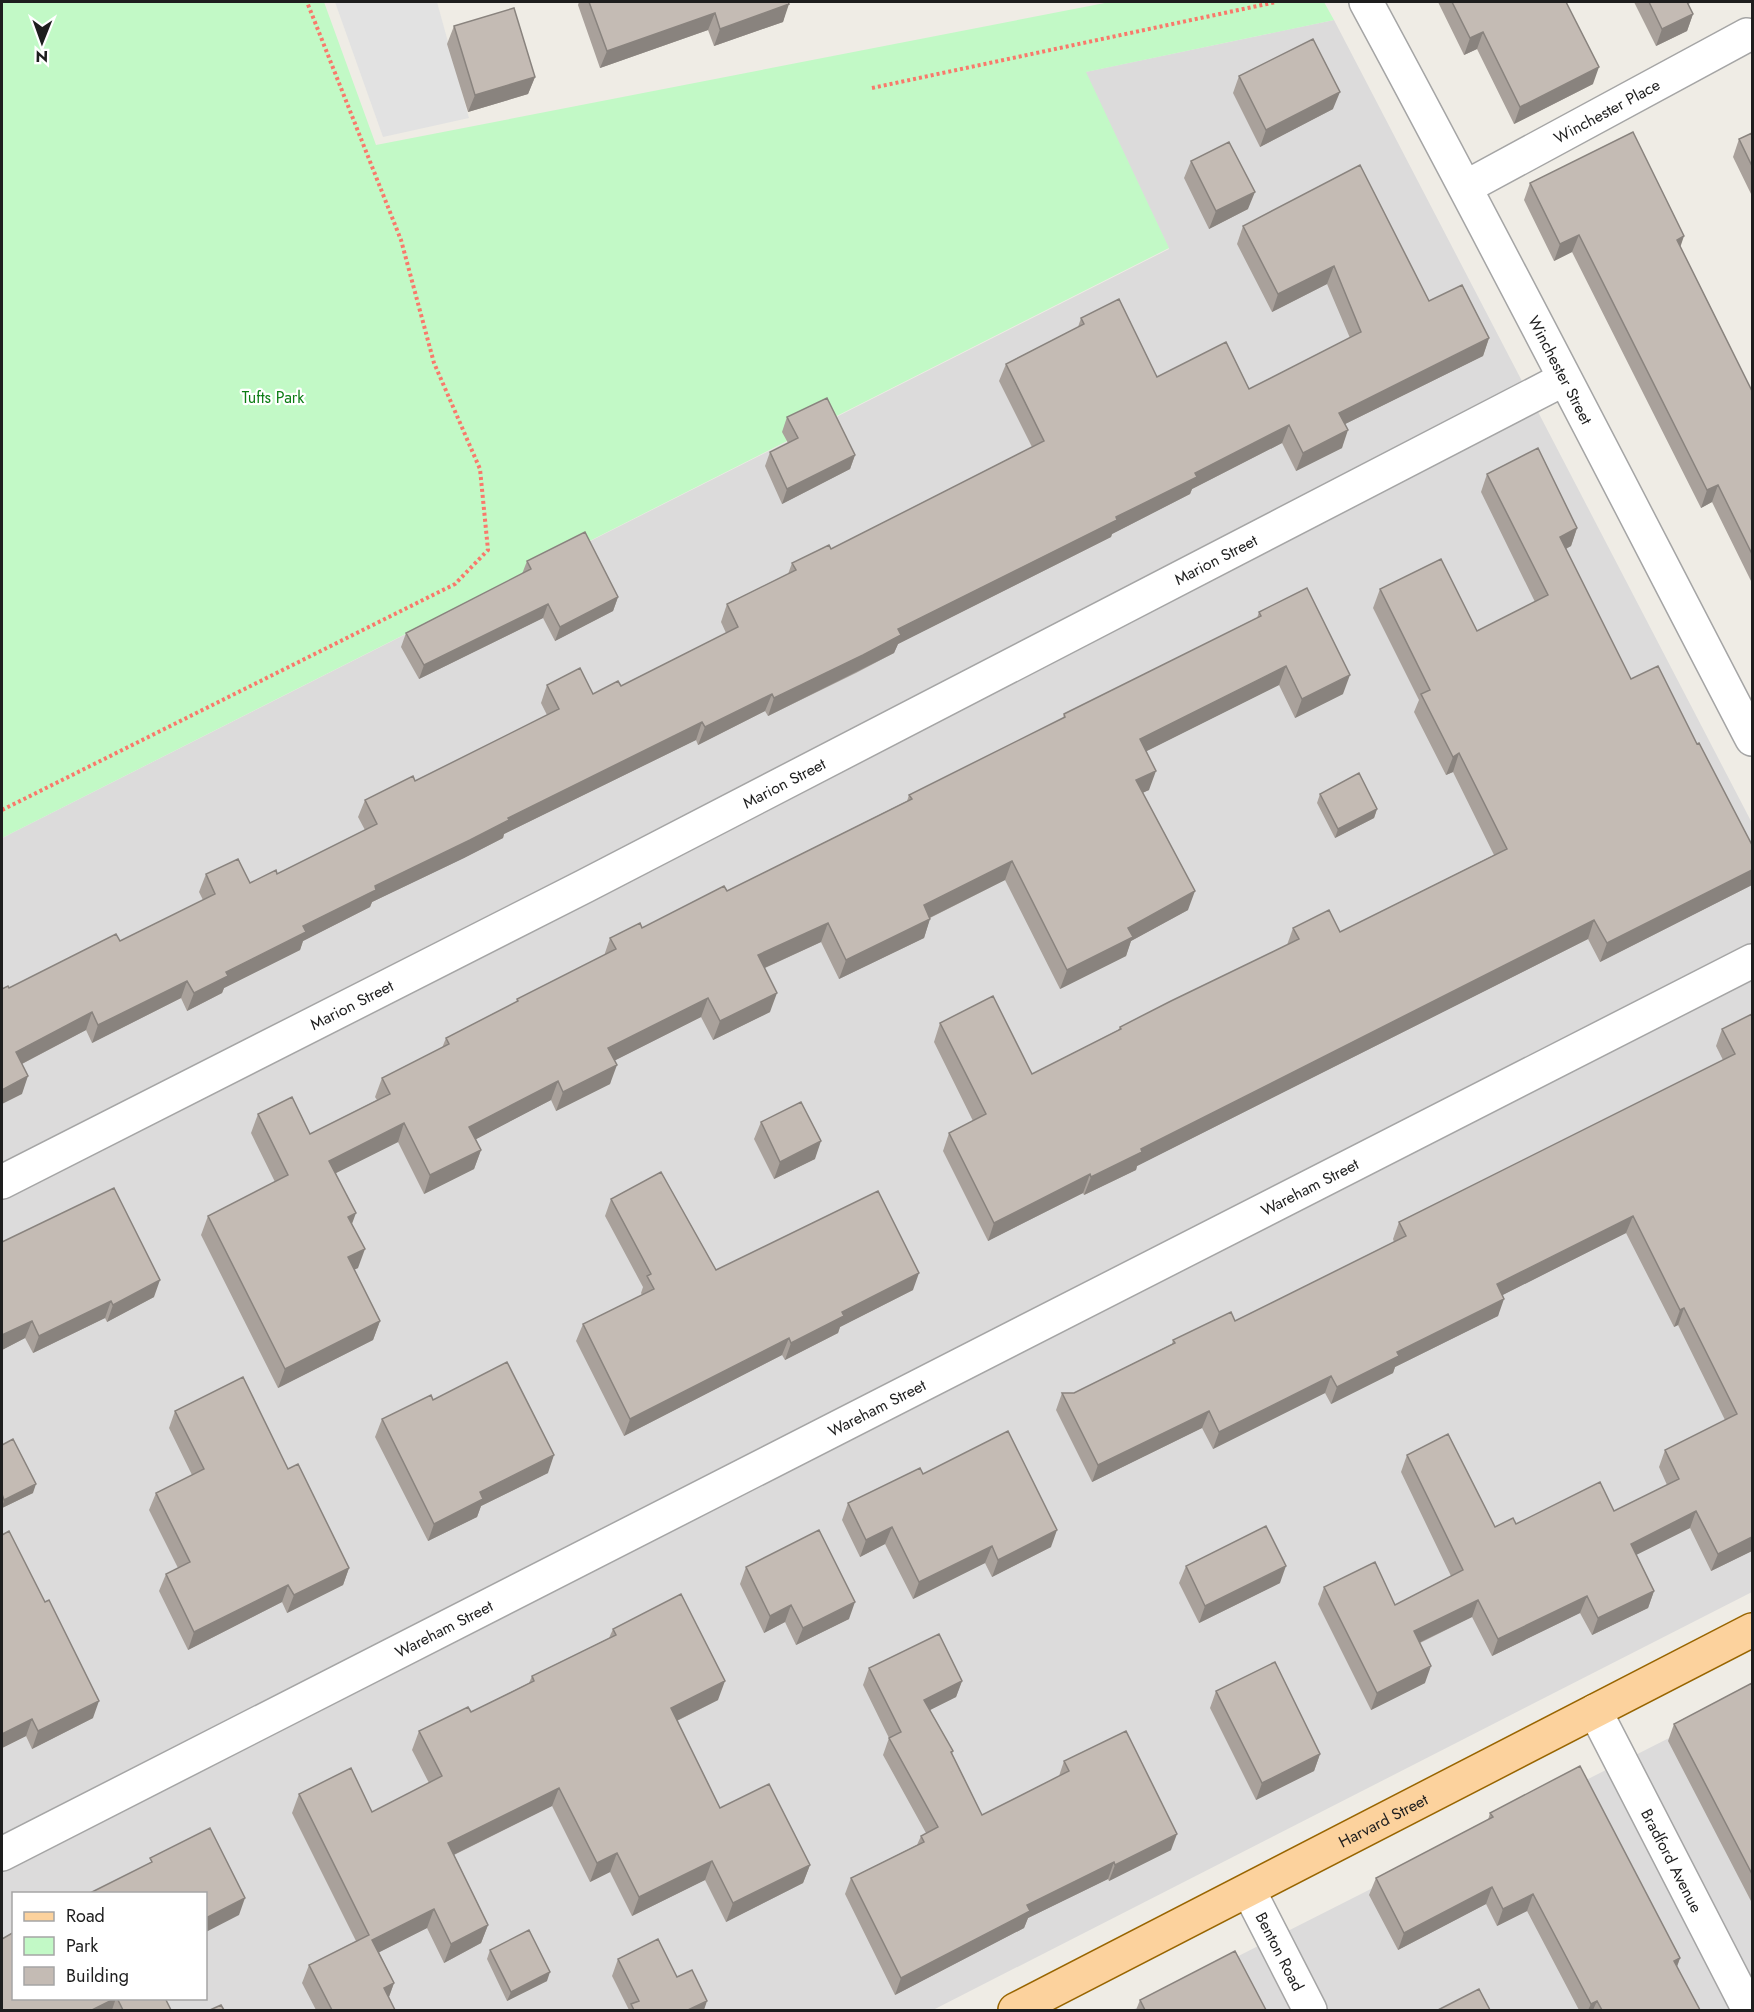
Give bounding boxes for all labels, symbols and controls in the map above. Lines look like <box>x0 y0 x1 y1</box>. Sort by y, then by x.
north arrow <box>12 12 72 72</box>
text: N <box>35 45 48 68</box>
street label: Winchester Place <box>1550 73 1664 149</box>
street label: Winchester Street <box>1523 311 1598 428</box>
park label: Tufts Park <box>242 386 305 409</box>
street label: Marion Street <box>1170 528 1261 590</box>
street label: Marion Street <box>739 752 830 814</box>
street label: Marion Street <box>306 974 397 1035</box>
street label: Wareham Street <box>1257 1152 1363 1221</box>
street label: Wareham Street <box>824 1373 930 1442</box>
street label: Wareham Street <box>391 1594 497 1663</box>
street label: Harvard Street <box>1334 1788 1432 1853</box>
street label: Bradford Avenue <box>1636 1804 1708 1916</box>
legend <box>12 1892 207 2000</box>
text: Road <box>66 1903 105 1929</box>
street label: Benton Road <box>1250 1908 1310 1995</box>
text: Park <box>66 1933 98 1959</box>
text: Building <box>66 1963 129 1989</box>

